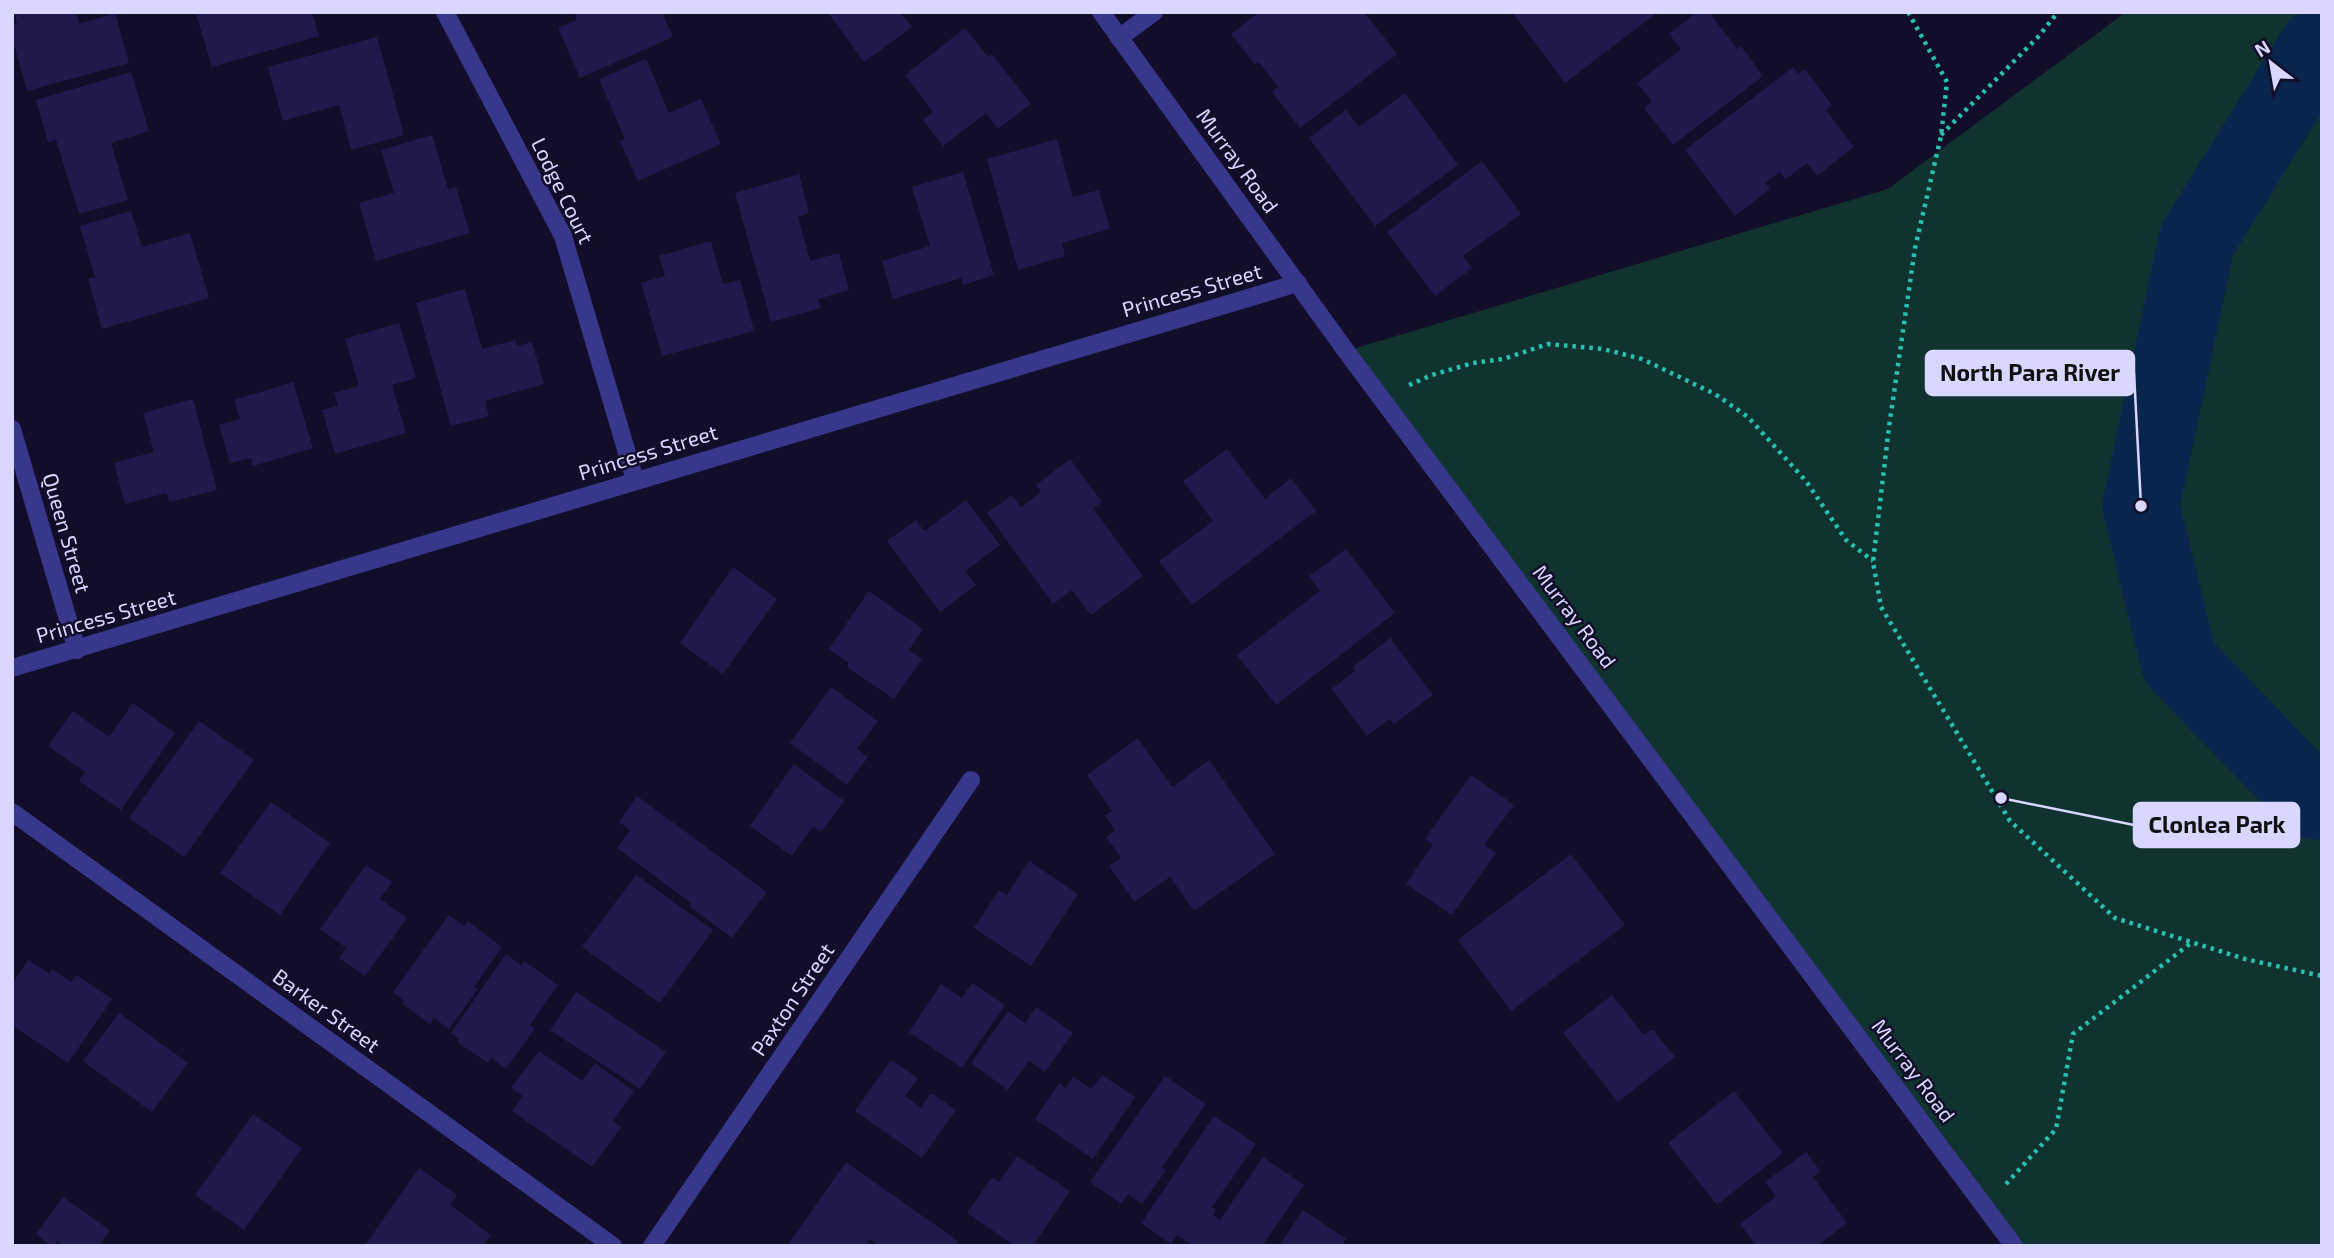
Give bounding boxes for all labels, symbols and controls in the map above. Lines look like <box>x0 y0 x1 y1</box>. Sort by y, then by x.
north arrow <box>2236 28 2306 98</box>
text: N <box>2250 35 2274 61</box>
street label: Murray Road <box>1192 103 1284 217</box>
street label: Lodge Court <box>527 133 600 247</box>
street label: Princess Street <box>1119 258 1264 321</box>
callout: North Para River <box>1926 351 2134 395</box>
text: North Para River <box>1940 358 2120 386</box>
street label: Princess Street <box>575 419 720 485</box>
street label: Queen Street <box>37 470 97 596</box>
street label: Murray Road <box>1528 560 1622 673</box>
street label: Princess Street <box>33 584 178 647</box>
callout: Clonlea Park <box>2134 803 2299 847</box>
text: Clonlea Park <box>2149 810 2286 838</box>
street label: Paxton Street <box>745 938 838 1060</box>
street label: Barker Street <box>269 963 385 1057</box>
street label: Murray Road <box>1867 1014 1961 1127</box>

